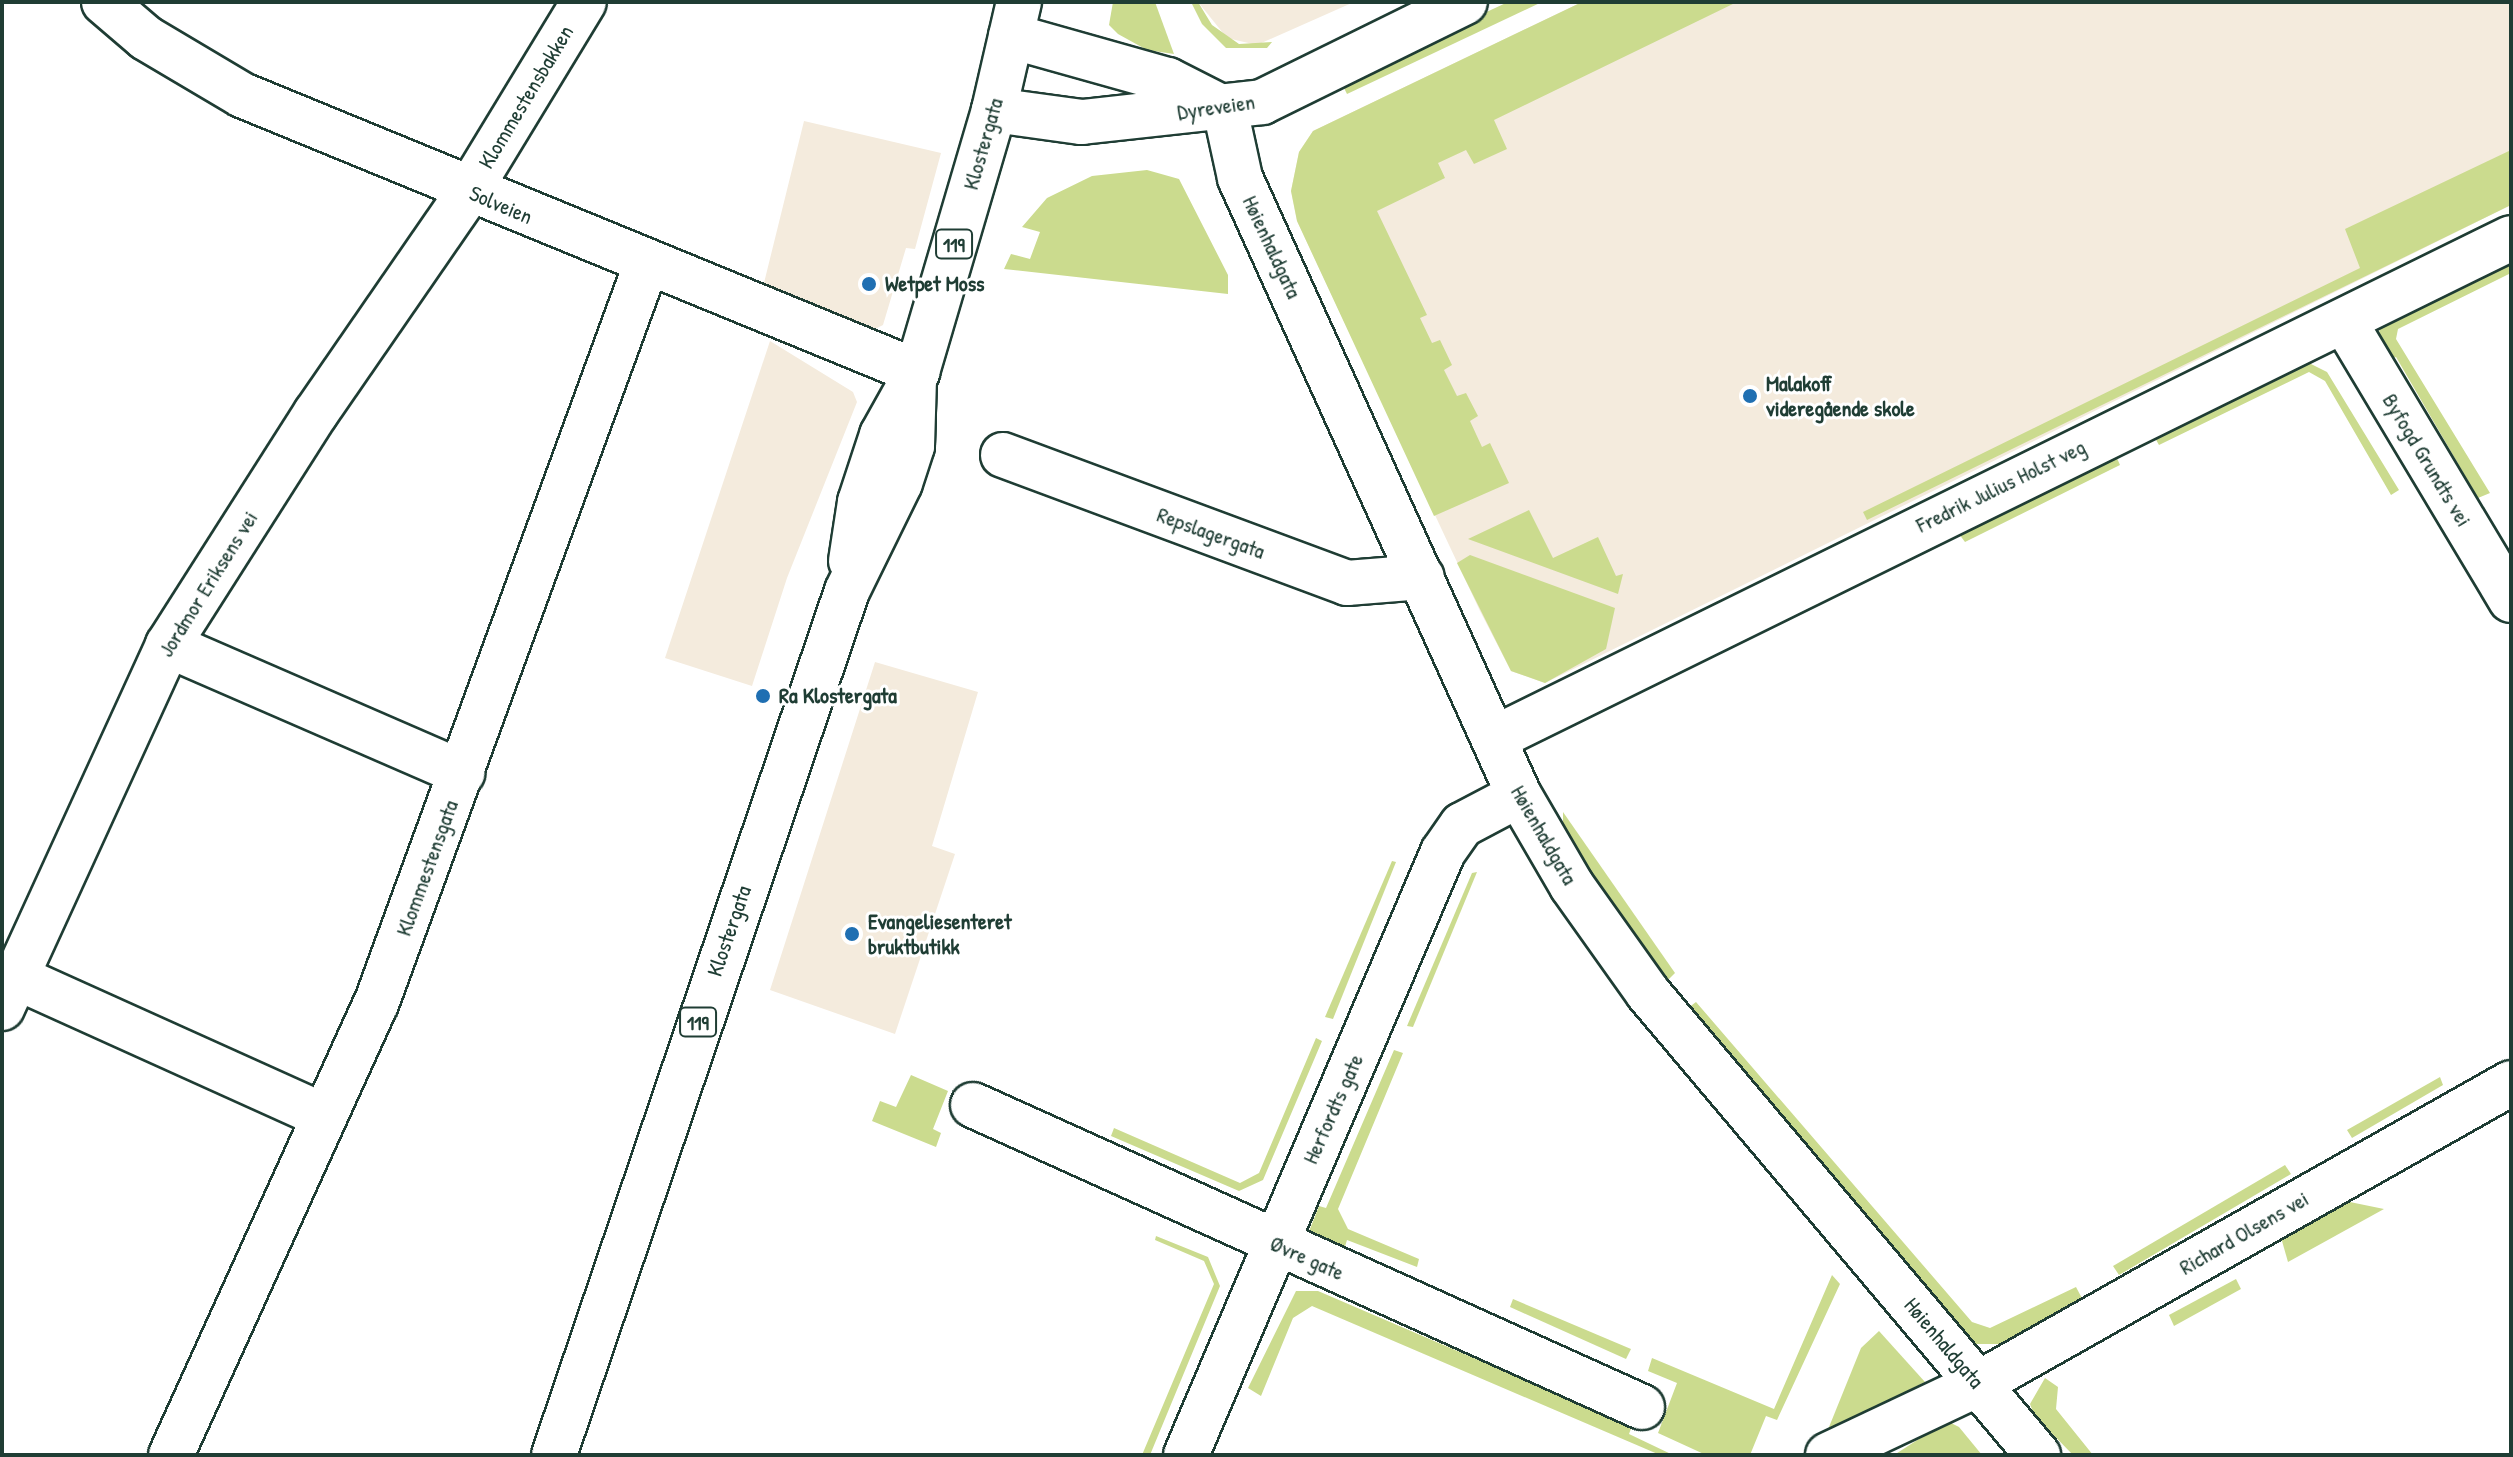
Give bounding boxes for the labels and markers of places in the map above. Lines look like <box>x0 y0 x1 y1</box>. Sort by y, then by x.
place label: Wetpet Moss <box>885 271 985 297</box>
marker: Wetpet Moss <box>860 275 878 293</box>
place label: Malakoff videregående skole <box>1766 370 1915 422</box>
marker: Malakoff videregående skole <box>1741 387 1759 405</box>
place label: Ra Klostergata <box>779 683 897 709</box>
marker: Ra Klostergata <box>754 687 772 705</box>
place label: Evangeliesenteret bruktbutikk <box>868 908 1011 960</box>
marker: Evangeliesenteret bruktbutikk <box>843 925 861 943</box>

